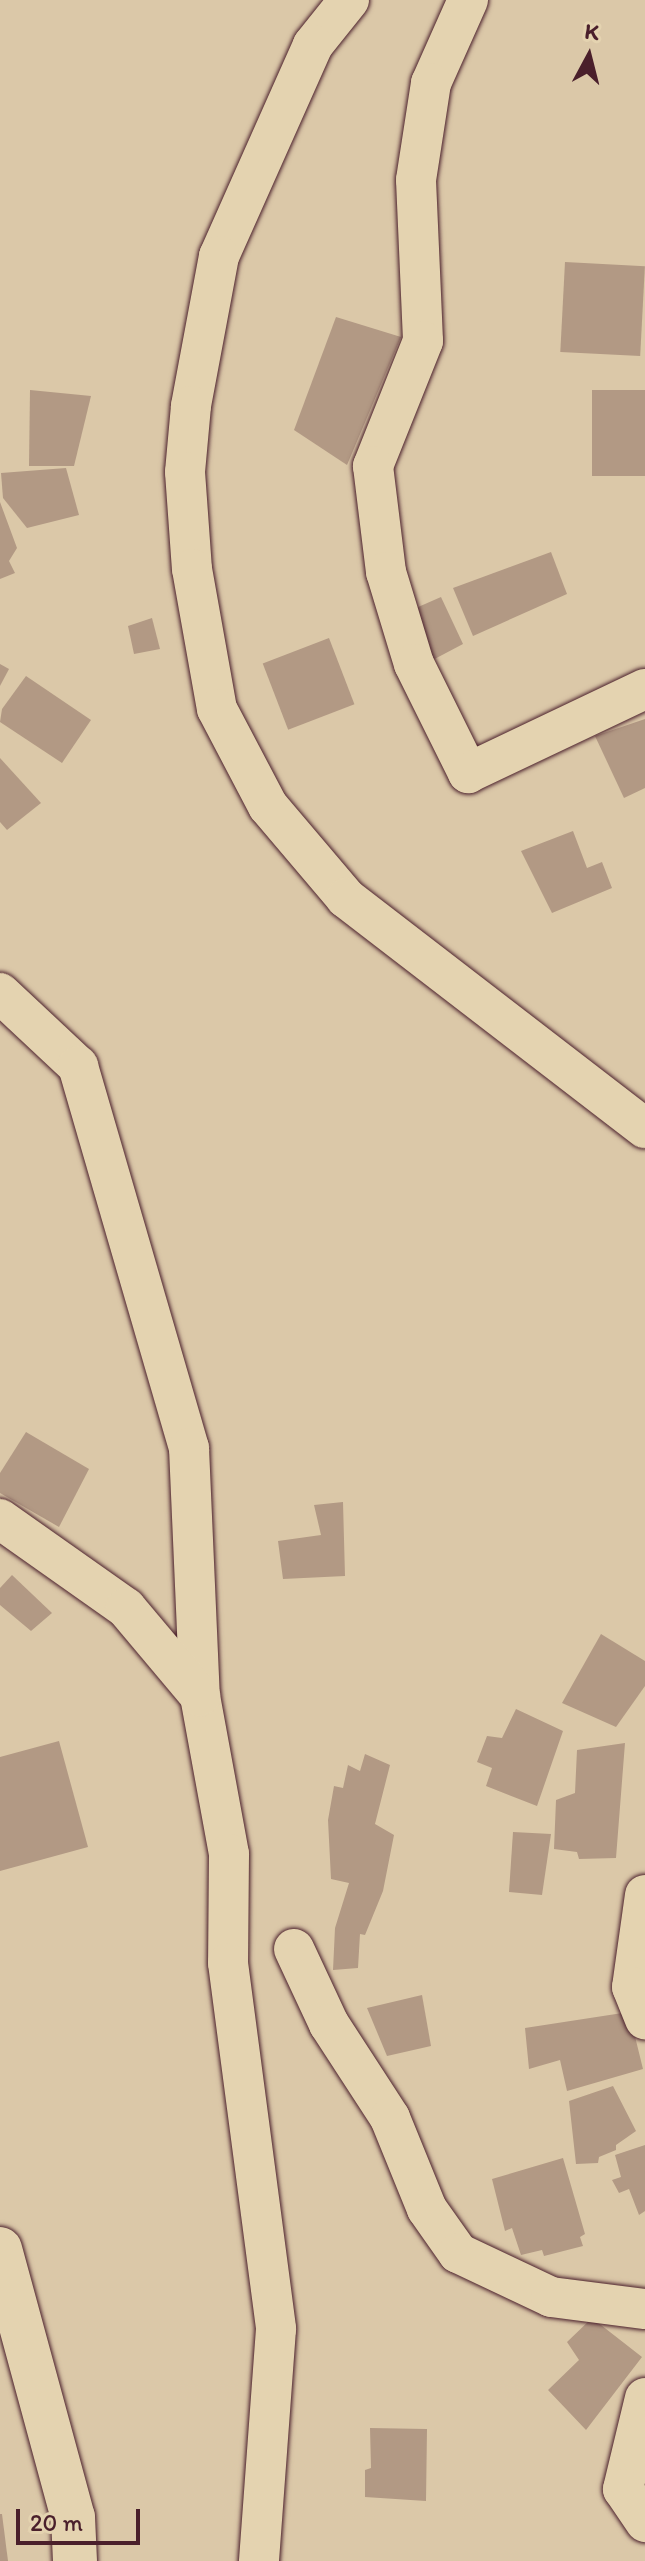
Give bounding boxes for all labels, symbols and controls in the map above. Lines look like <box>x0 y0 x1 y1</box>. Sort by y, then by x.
north arrow <box>549 16 629 96</box>
text: K <box>583 17 601 46</box>
scale bar <box>20 2493 144 2543</box>
text: 20 m <box>30 2508 83 2537</box>

